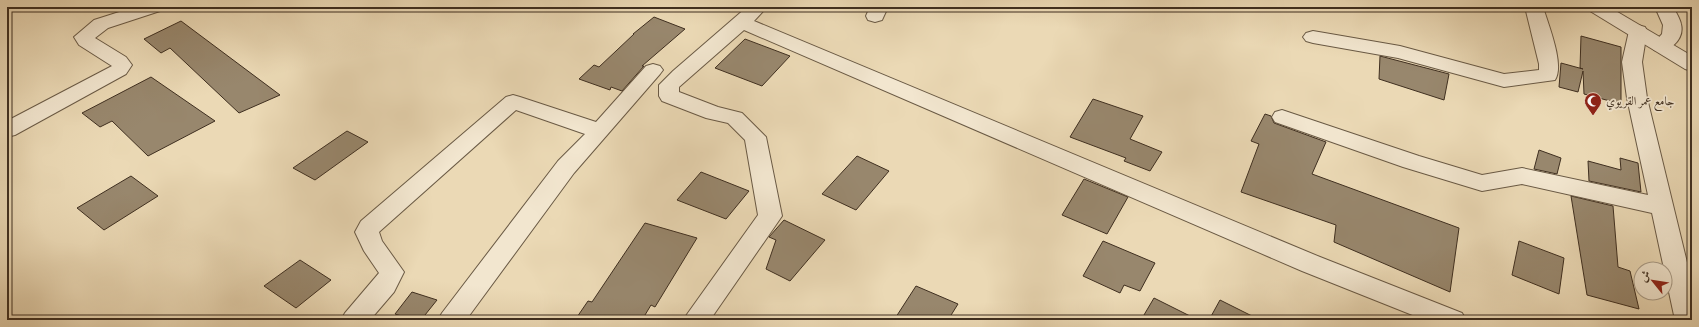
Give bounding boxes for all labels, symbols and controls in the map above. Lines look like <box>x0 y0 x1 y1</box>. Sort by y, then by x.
mosque icon: جامع عمر القريوي <box>1583 91 1603 116</box>
place label: جامع عمر القريوي <box>1606 94 1674 112</box>
north arrow <box>1633 261 1673 301</box>
text: ش <box>1636 268 1655 285</box>

